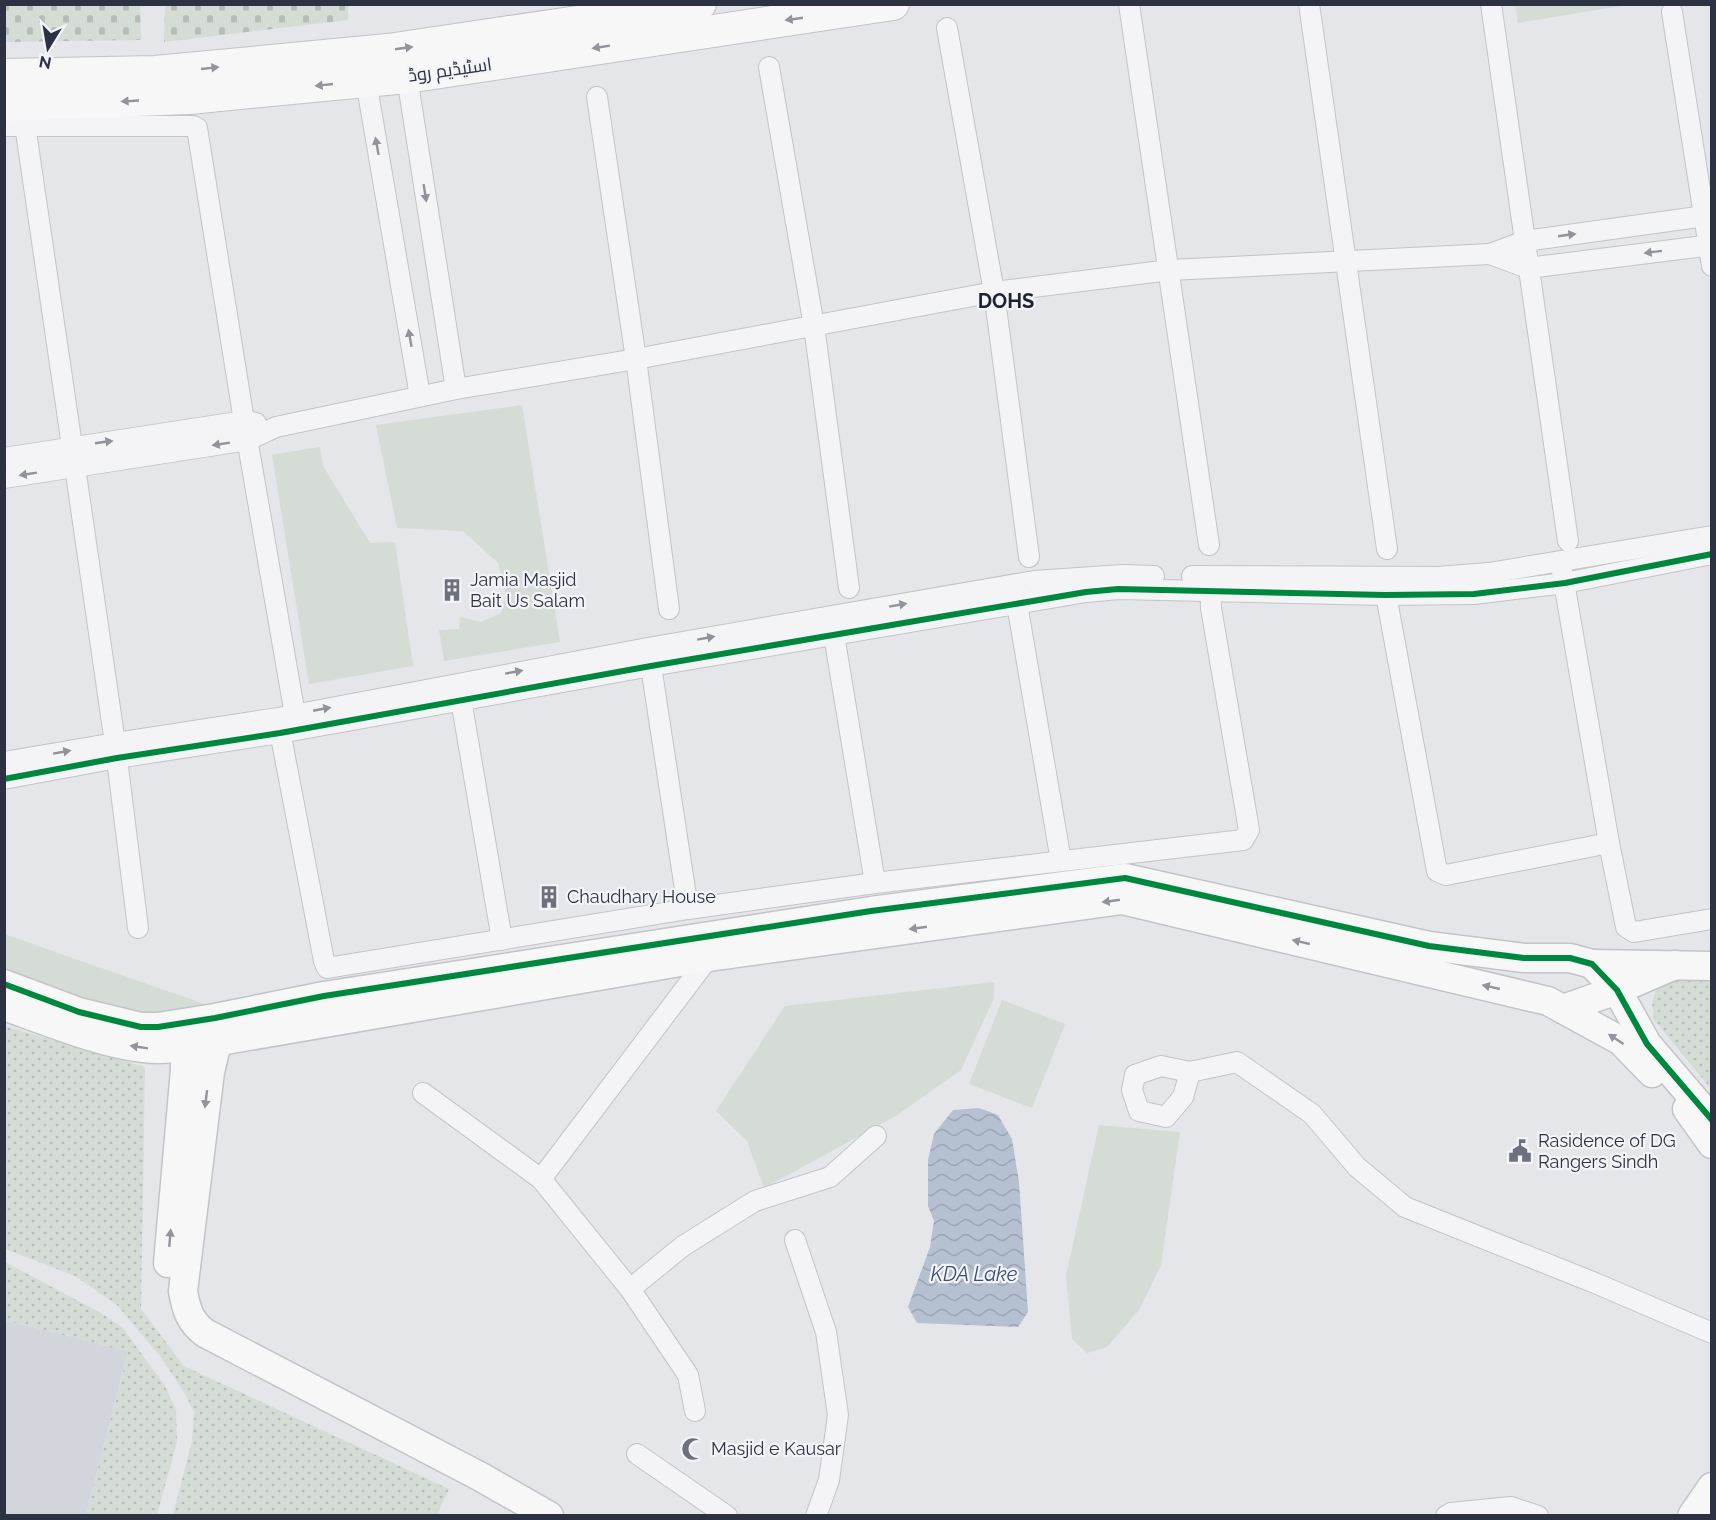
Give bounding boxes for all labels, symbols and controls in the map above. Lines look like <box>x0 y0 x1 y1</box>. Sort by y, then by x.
one-way arrow <box>784 14 803 23</box>
north arrow <box>18 18 78 78</box>
one-way arrow <box>394 43 413 52</box>
one-way arrow <box>591 43 610 52</box>
text: N <box>37 52 53 73</box>
street label: اسٹیڈیم روڈ <box>407 53 493 88</box>
one-way arrow <box>200 63 219 73</box>
one-way arrow <box>315 80 334 90</box>
one-way arrow <box>121 96 140 105</box>
one-way arrow <box>372 137 381 156</box>
one-way arrow <box>421 184 430 203</box>
one-way arrow <box>1557 231 1576 240</box>
one-way arrow <box>1644 248 1663 257</box>
district label: DOHS <box>978 289 1034 313</box>
one-way arrow <box>405 329 414 348</box>
one-way arrow <box>94 437 113 446</box>
one-way arrow <box>211 440 230 449</box>
one-way arrow <box>19 470 38 479</box>
place label: Jamia Masjid Bait Us Salam <box>470 569 585 611</box>
building icon: Jamia Masjid Bait Us Salam <box>439 577 465 603</box>
one-way arrow <box>889 600 908 609</box>
one-way arrow <box>696 633 715 642</box>
one-way arrow <box>505 667 524 676</box>
one-way arrow <box>313 704 332 713</box>
one-way arrow <box>53 747 72 756</box>
building icon: Chaudhary House <box>536 884 562 910</box>
place label: Chaudhary House <box>567 886 716 907</box>
one-way arrow <box>1102 897 1121 906</box>
one-way arrow <box>908 923 927 932</box>
one-way arrow <box>1292 937 1310 947</box>
one-way arrow <box>1482 982 1500 992</box>
one-way arrow <box>1608 1034 1625 1045</box>
one-way arrow <box>129 1042 148 1051</box>
one-way arrow <box>202 1090 211 1109</box>
place label: Rasidence of DG Rangers Sindh <box>1538 1130 1676 1172</box>
public building icon: Rasidence of DG Rangers Sindh <box>1507 1138 1533 1164</box>
one-way arrow <box>165 1229 175 1248</box>
water label: KDA Lake <box>931 1262 1018 1286</box>
mosque icon: Masjid e Kausar <box>680 1436 706 1462</box>
place label: Masjid e Kausar <box>711 1438 842 1459</box>

